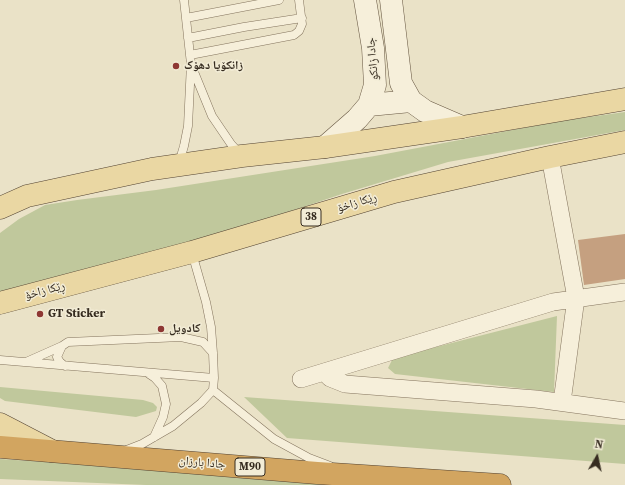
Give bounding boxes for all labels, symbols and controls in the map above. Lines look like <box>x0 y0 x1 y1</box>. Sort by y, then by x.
street label: جادا زانکو <box>364 37 382 81</box>
place label: زانکۆیا دهۆک <box>184 59 243 73</box>
marker: زانکۆیا دهۆک <box>171 61 181 71</box>
street label: ڕێکا زاخۆ <box>335 190 379 216</box>
road number: 38 <box>301 208 321 226</box>
street label: ڕێکا زاخۆ <box>23 279 67 303</box>
place label: GT Sticker <box>48 307 105 321</box>
marker: GT Sticker <box>35 309 45 319</box>
place label: كادويل <box>169 322 200 336</box>
marker: كادويل <box>156 324 166 334</box>
north arrow <box>577 437 617 477</box>
text: N <box>594 437 604 453</box>
street label: جادا بارزان <box>178 454 226 472</box>
road number: M90 <box>235 458 265 476</box>

